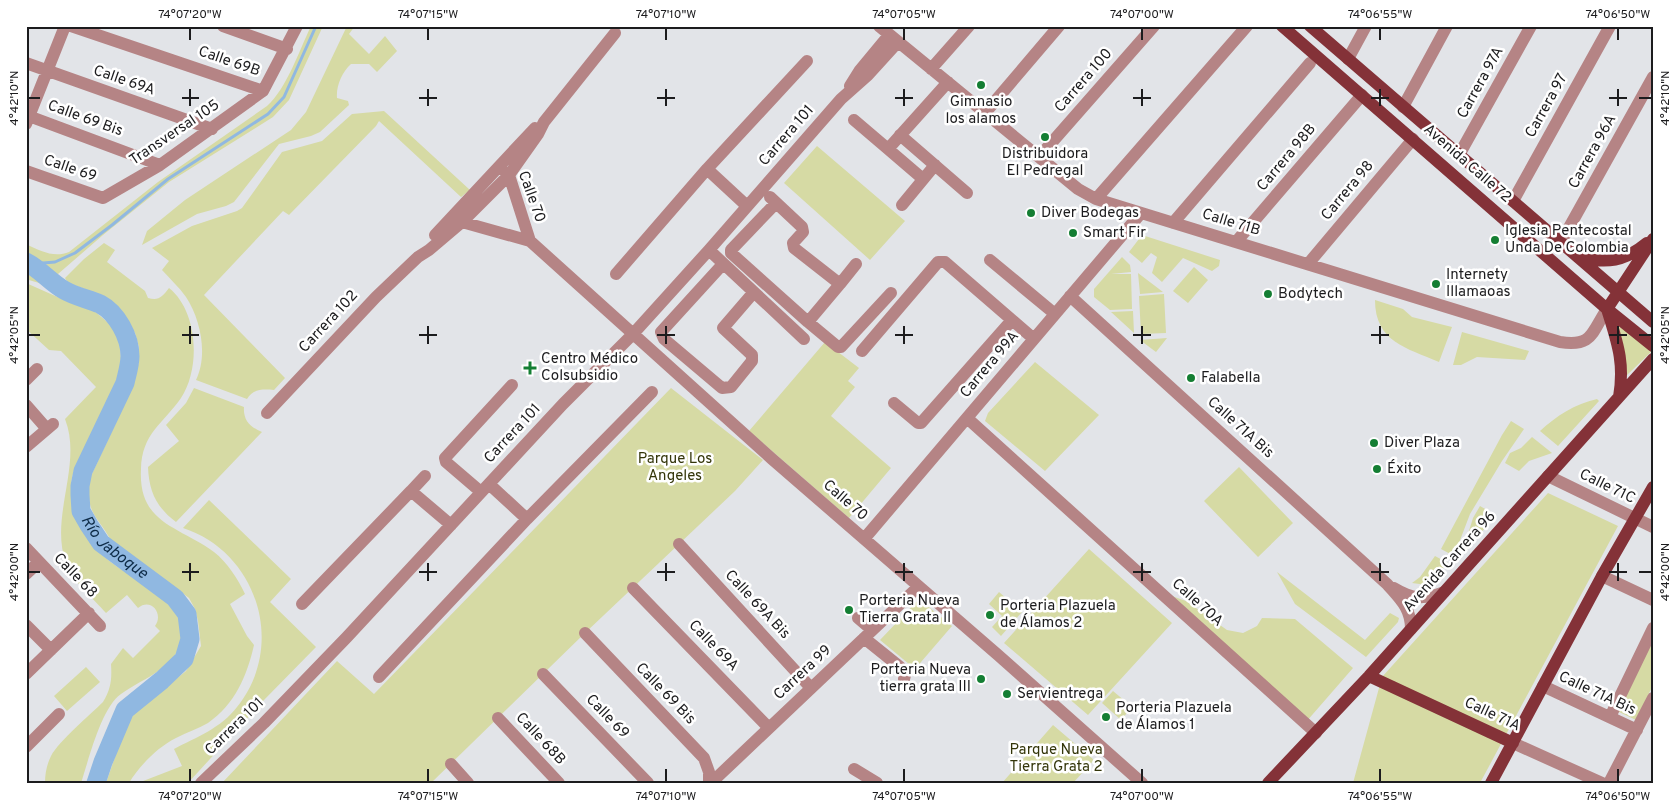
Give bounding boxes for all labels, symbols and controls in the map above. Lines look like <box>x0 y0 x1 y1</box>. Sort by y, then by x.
text: 74°07'20"W <box>158 7 222 23</box>
text: 74°07'15"W <box>398 7 458 23</box>
text: 74°07'10"W <box>636 7 696 23</box>
text: 74°07'05"W <box>872 7 936 23</box>
text: 74°07'00"W <box>1110 7 1174 23</box>
text: 74°06'55"W <box>1348 7 1412 23</box>
text: 74°06'50"W <box>1586 7 1650 23</box>
street label: Calle 69B <box>196 43 262 81</box>
street label: Carrera 97A <box>1454 44 1508 122</box>
street label: Carrera 100 <box>1051 45 1117 117</box>
street label: Calle 69A <box>91 62 157 100</box>
text: 4°42'10"N <box>7 70 23 126</box>
street label: Carrera 97 <box>1522 70 1572 141</box>
text: 4°42'10"N <box>1658 70 1674 126</box>
marker: Gimnasio los alamos <box>975 79 987 91</box>
place label: Gimnasio los alamos <box>946 93 1016 129</box>
street label: Transversal 105 <box>126 96 224 170</box>
street label: Calle 69 Bis <box>45 97 125 141</box>
street label: Carrera 101 <box>755 101 819 171</box>
street label: Carrera 96A <box>1565 112 1621 192</box>
street label: Carrera 98B <box>1253 120 1321 196</box>
street label: Avenida Calle 72 <box>1419 121 1515 207</box>
marker: Distribuidora El Pedregal <box>1039 131 1051 143</box>
place label: Distribuidora El Pedregal <box>1002 145 1088 181</box>
street label: Calle 69 <box>41 151 99 187</box>
street label: Carrera 98 <box>1317 157 1379 225</box>
street label: Calle 70 <box>513 169 549 225</box>
place label: Diver Bodegas <box>1041 204 1139 223</box>
street label: Calle 71B <box>1200 205 1262 241</box>
marker: Diver Bodegas <box>1025 207 1037 219</box>
place label: Iglesia Pentecostal Unda De Colombia <box>1505 222 1632 258</box>
place label: Smart Fir <box>1083 224 1146 243</box>
marker: Smart Fir <box>1067 227 1079 239</box>
marker: Iglesia Pentecostal Unda De Colombia <box>1489 234 1501 246</box>
place label: Internety Illamaoas <box>1446 266 1511 302</box>
marker: Internety Illamaoas <box>1430 278 1442 290</box>
place label: Bodytech <box>1278 285 1343 304</box>
street label: Carrera 102 <box>295 287 363 357</box>
marker: Bodytech <box>1262 288 1274 300</box>
text: 4°42'05"N <box>7 306 23 364</box>
text: 4°42'05"N <box>1658 306 1674 364</box>
street label: Carrera 99A <box>956 328 1024 402</box>
place label: Centro Médico Colsubsidio <box>541 350 638 386</box>
marker: Centro Médico Colsubsidio <box>523 361 537 375</box>
place label: Falabella <box>1201 369 1260 388</box>
marker: Falabella <box>1185 372 1197 384</box>
street label: Calle 71A Bis <box>1203 393 1277 463</box>
street label: Carrera 101 <box>480 400 546 468</box>
place label: Diver Plaza <box>1384 434 1460 453</box>
marker: Diver Plaza <box>1368 437 1380 449</box>
park label: Parque Los Angeles <box>638 450 712 486</box>
place label: Éxito <box>1387 459 1421 479</box>
marker: Éxito <box>1371 463 1383 475</box>
street label: Calle 71C <box>1576 465 1638 509</box>
street label: Calle 70 <box>819 476 871 526</box>
street label: Avenida Carrera 96 <box>1400 508 1500 616</box>
water label: Río Jaboque <box>76 512 152 585</box>
text: 4°42'00"N <box>7 543 23 601</box>
text: 4°42'00"N <box>1658 543 1674 601</box>
street label: Calle 68 <box>49 550 101 602</box>
street label: Calle 69A Bis <box>720 566 794 644</box>
street label: Calle 70A <box>1167 575 1227 631</box>
place label: Porteria Nueva Tierra Grata II <box>859 592 960 628</box>
place label: Porteria Plazuela de Álamos 2 <box>1000 597 1116 633</box>
marker: Porteria Nueva Tierra Grata II <box>843 604 855 616</box>
marker: Porteria Plazuela de Álamos 2 <box>984 609 996 621</box>
street label: Calle 69A <box>684 616 742 676</box>
street label: Carrera 99 <box>770 641 836 705</box>
street label: Calle 69 Bis <box>631 659 699 729</box>
place label: Porteria Nueva tierra grata III <box>870 661 971 697</box>
street label: Calle 71A Bis <box>1555 668 1639 720</box>
marker: Porteria Nueva tierra grata III <box>975 673 987 685</box>
place label: Servientrega <box>1017 685 1103 704</box>
marker: Servientrega <box>1001 688 1013 700</box>
street label: Calle 69 <box>581 691 633 743</box>
street label: Carrera 101 <box>201 694 269 760</box>
street label: Calle 71A <box>1461 694 1523 736</box>
place label: Porteria Plazuela de Álamos 1 <box>1116 699 1232 735</box>
street label: Calle 68B <box>511 709 569 769</box>
marker: Porteria Plazuela de Álamos 1 <box>1100 711 1112 723</box>
park label: Parque Nueva Tierra Grata 2 <box>1009 741 1103 777</box>
text: 74°07'20"W <box>158 789 222 805</box>
text: 74°07'15"W <box>398 789 458 805</box>
text: 74°07'10"W <box>636 789 696 805</box>
text: 74°07'05"W <box>872 789 936 805</box>
text: 74°07'00"W <box>1110 789 1174 805</box>
text: 74°06'55"W <box>1348 789 1412 805</box>
text: 74°06'50"W <box>1586 789 1650 805</box>

